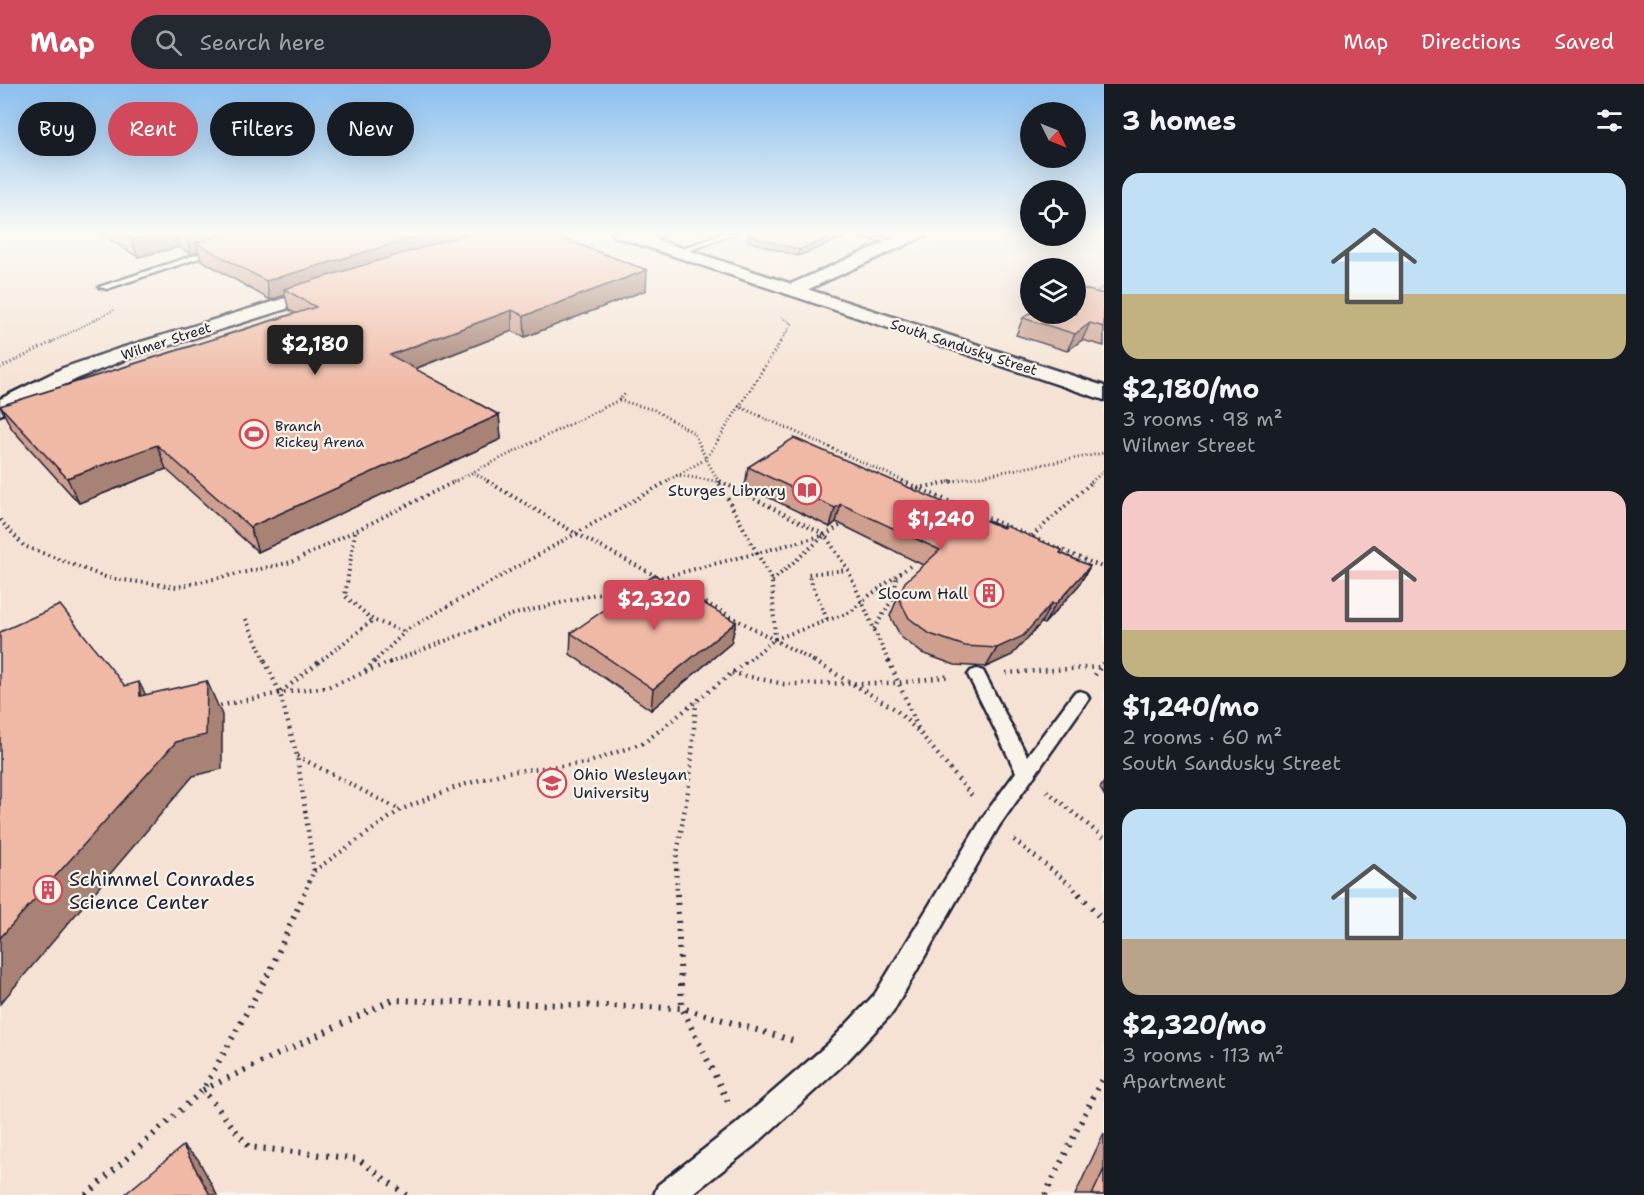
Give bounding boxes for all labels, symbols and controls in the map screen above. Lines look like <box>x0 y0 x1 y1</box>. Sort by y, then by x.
search box <box>131 15 551 69</box>
text: Map <box>30 23 95 61</box>
icon: search <box>152 26 185 59</box>
text: Search here <box>200 28 325 57</box>
text: Map <box>1343 28 1388 56</box>
text: Directions <box>1421 28 1521 56</box>
text: Saved <box>1554 28 1614 56</box>
chip: Buy <box>18 102 96 156</box>
chip: Rent <box>108 102 198 156</box>
chip: Filters <box>210 102 315 156</box>
chip: New <box>327 102 414 156</box>
north arrow <box>1020 102 1086 168</box>
map controls <box>1020 102 1086 324</box>
text: 3 homes <box>1122 103 1236 138</box>
icon: filters <box>1593 104 1626 137</box>
button: locate <box>1020 180 1086 246</box>
icon: home <box>1320 212 1428 320</box>
button: layers <box>1020 258 1086 324</box>
street label: South Sandusky Street <box>888 315 1040 379</box>
street label: Wilmer Street <box>119 318 213 364</box>
pin: $2,180 <box>266 325 364 376</box>
text: $2,180 <box>281 331 349 357</box>
text: $2,180/mo <box>1122 371 1259 406</box>
text: 3 rooms · 98 m² <box>1122 406 1283 432</box>
place label: Branch Rickey Arena <box>275 417 364 451</box>
sports icon: Branch Rickey Arena <box>238 418 270 450</box>
text: Wilmer Street <box>1122 432 1256 458</box>
library icon: Sturges Library <box>791 474 823 506</box>
place label: Sturges Library <box>668 480 786 501</box>
pin: $1,240 <box>892 500 990 551</box>
text: $1,240 <box>907 506 975 532</box>
icon: home <box>1320 530 1428 638</box>
building icon: Slocum Hall <box>973 577 1005 609</box>
pin: $2,320 <box>605 580 703 631</box>
place label: Slocum Hall <box>878 583 968 604</box>
text: $2,320 <box>617 586 691 612</box>
text: $1,240/mo <box>1122 689 1259 724</box>
text: 2 rooms · 60 m² <box>1122 724 1282 750</box>
text: South Sandusky Street <box>1122 750 1341 776</box>
place label: Ohio Wesleyan University <box>573 764 688 803</box>
school or university icon: Ohio Wesleyan University <box>536 767 568 799</box>
icon: home <box>1320 848 1428 956</box>
place label: Schimmel Conrades Science Center <box>69 866 255 915</box>
building icon: Schimmel Conrades Science Center <box>32 874 64 906</box>
text: $2,320/mo <box>1122 1007 1267 1042</box>
text: 3 rooms · 113 m² <box>1122 1042 1284 1068</box>
text: Apartment <box>1122 1068 1226 1094</box>

